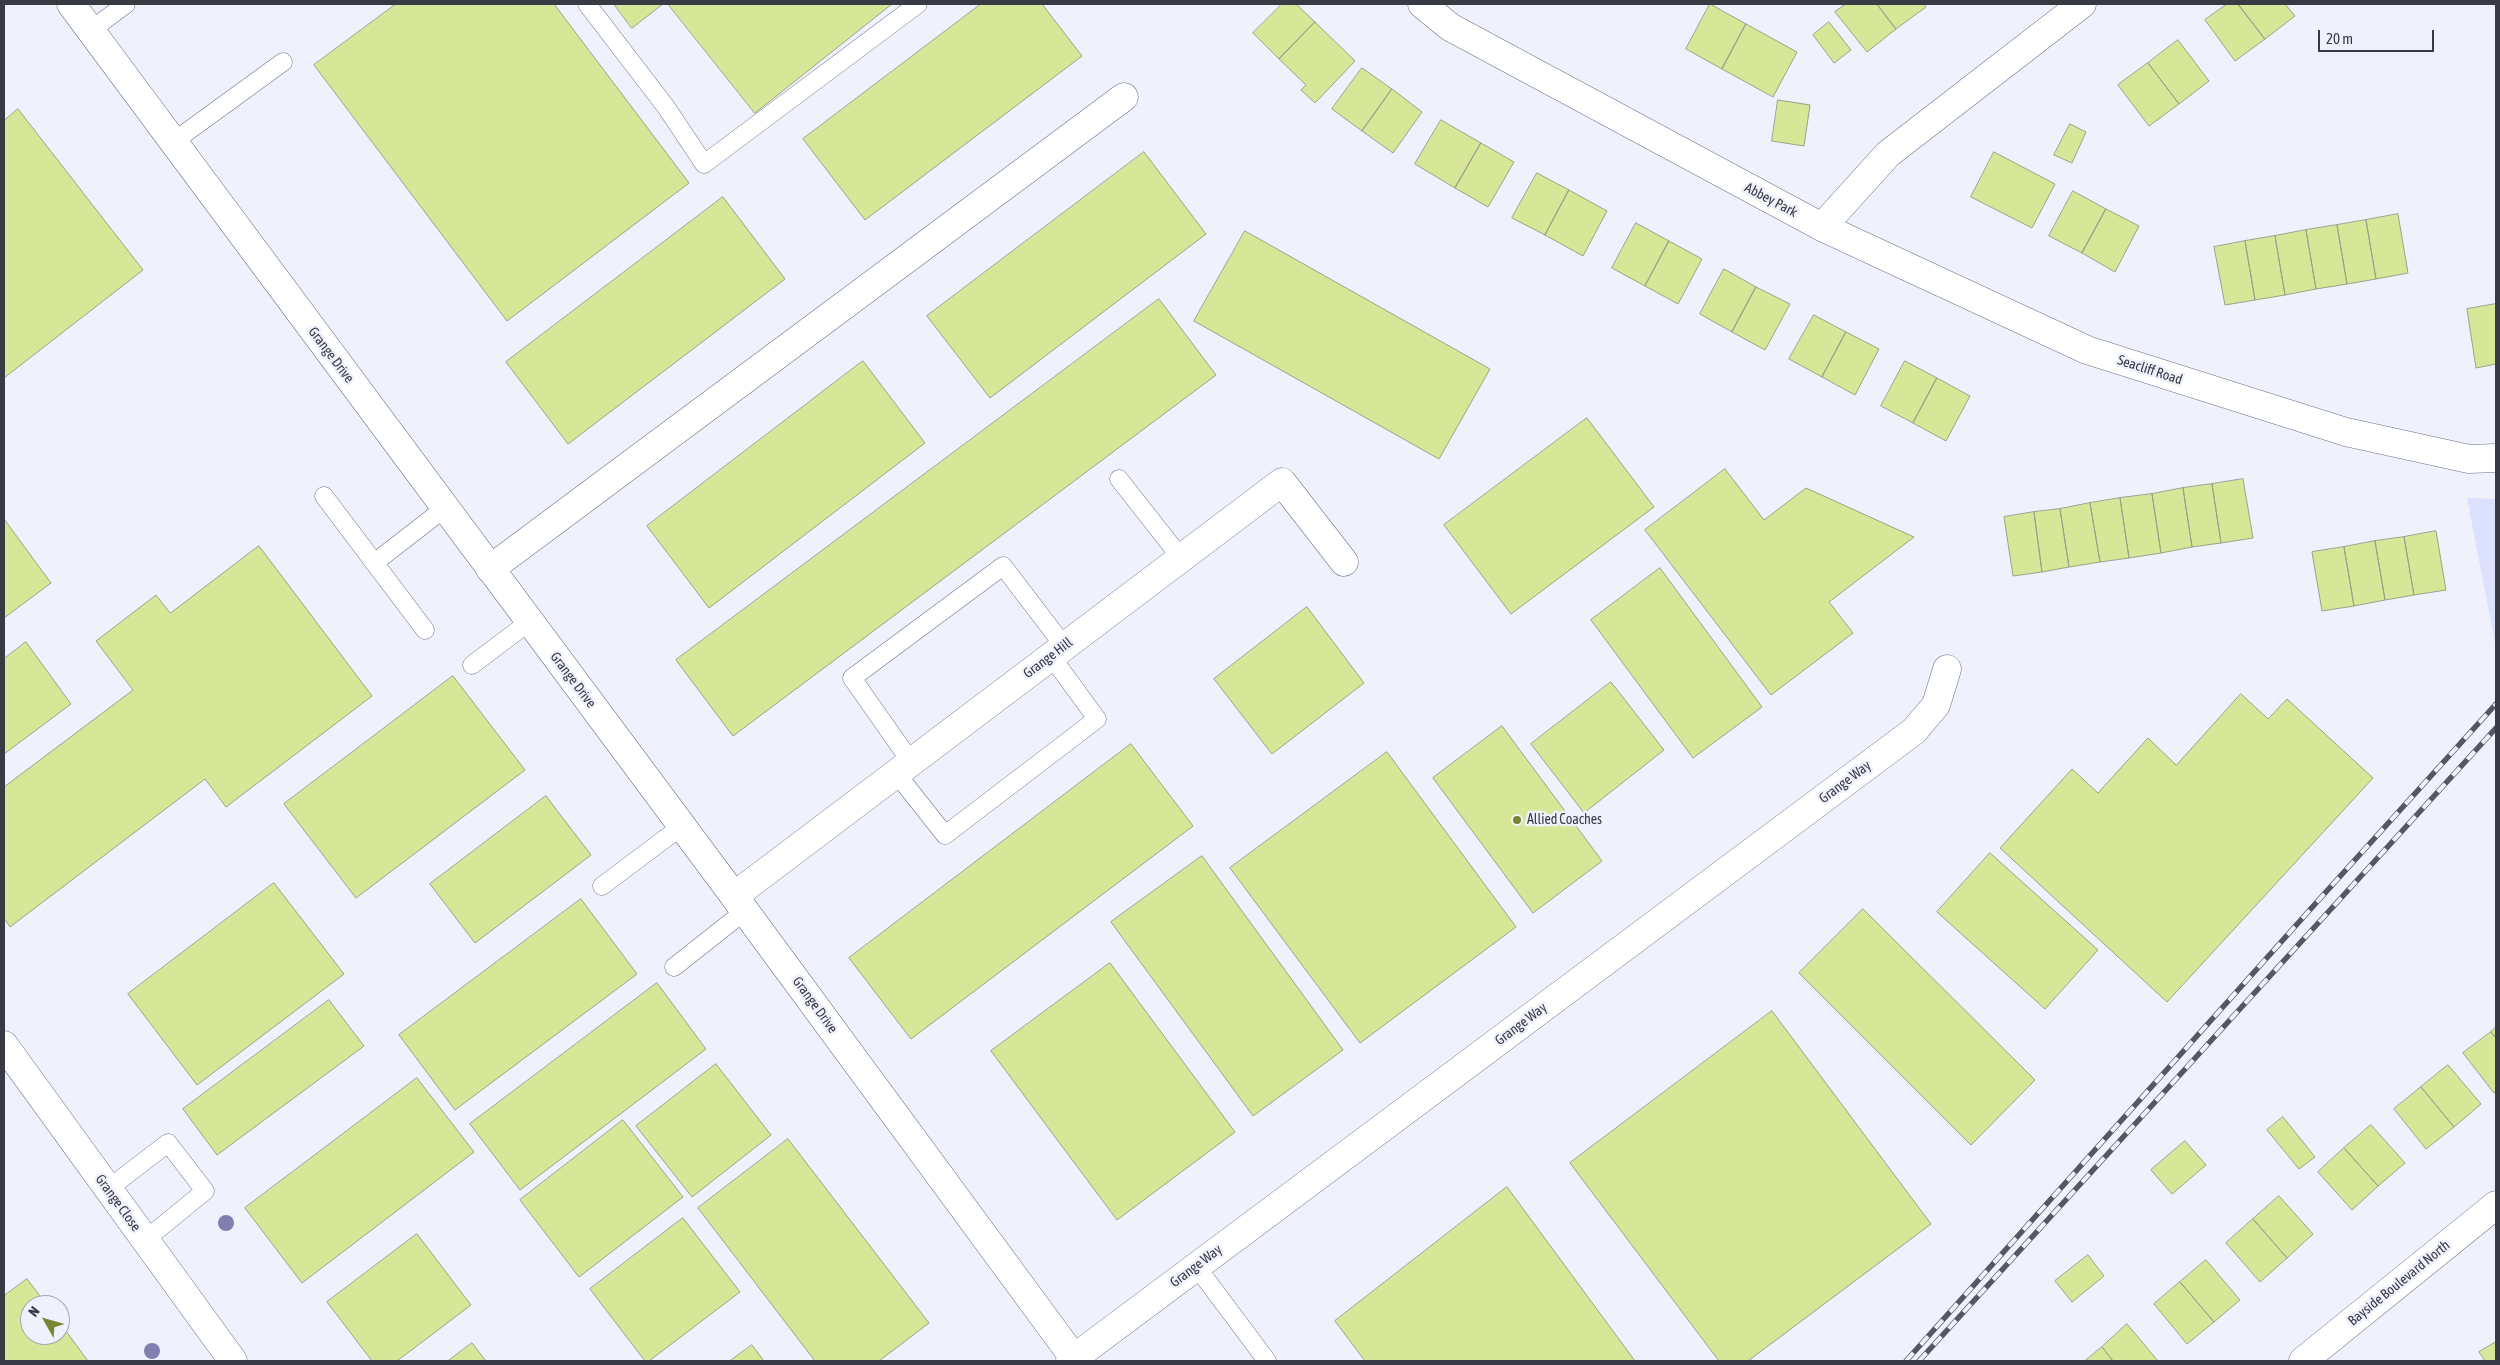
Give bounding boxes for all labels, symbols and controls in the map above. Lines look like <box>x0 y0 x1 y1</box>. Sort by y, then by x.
scale bar <box>2320 20 2436 52</box>
text: 20 m <box>2326 30 2353 47</box>
street label: Abbey Park <box>1742 179 1800 221</box>
street label: Grange Drive <box>305 324 357 386</box>
street label: Seacliff Road <box>2116 352 2184 388</box>
street label: Grange Hill <box>1020 634 1076 682</box>
street label: Grange Drive <box>547 649 599 711</box>
street label: Grange Way <box>1816 757 1874 807</box>
place label: Allied Coaches <box>1527 812 1602 828</box>
marker: Allied Coaches <box>1511 814 1523 826</box>
street label: Grange Drive <box>789 973 841 1037</box>
street label: Grange Way <box>1492 999 1550 1049</box>
street label: Grange Close <box>92 1171 144 1235</box>
street label: Bayside Boulevard North <box>2345 1237 2453 1329</box>
street label: Grange Way <box>1167 1241 1225 1291</box>
north arrow <box>20 1295 70 1345</box>
text: N <box>25 1303 43 1320</box>

